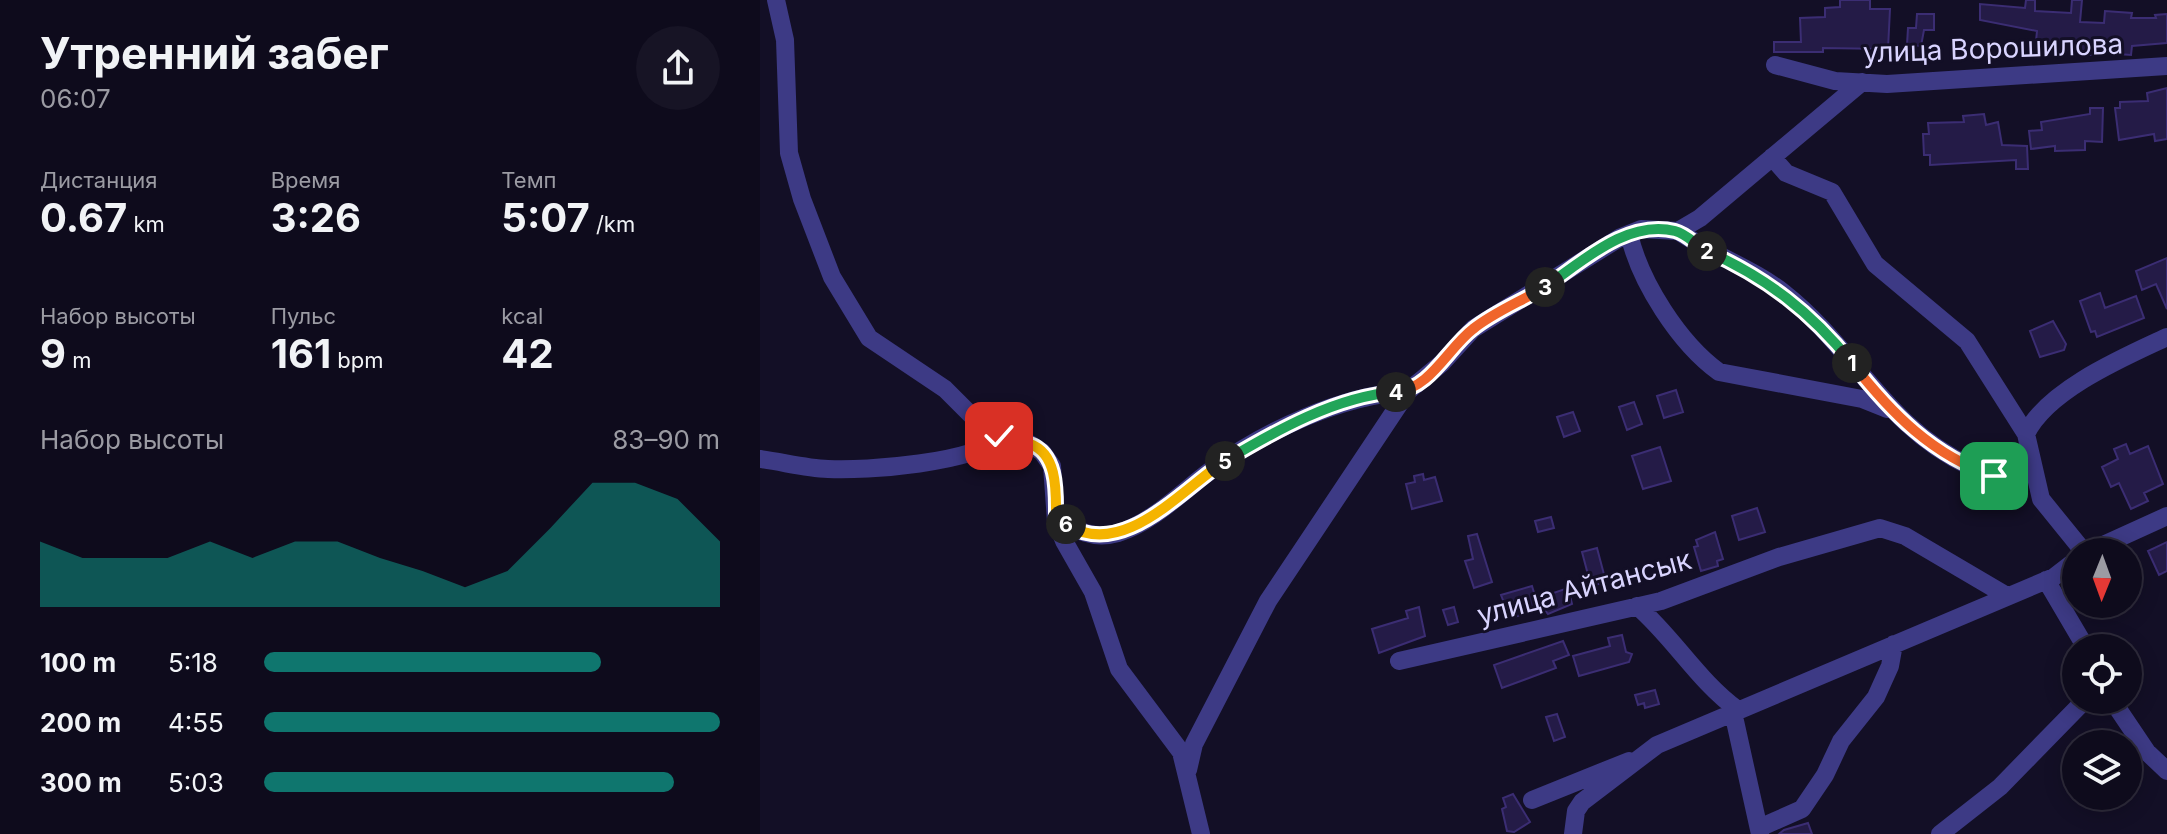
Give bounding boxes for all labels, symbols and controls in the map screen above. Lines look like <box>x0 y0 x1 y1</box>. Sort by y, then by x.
text: Утренний забег <box>40 26 389 80</box>
button: share <box>636 26 720 110</box>
street label: улица Ворошилова <box>1862 26 2124 70</box>
text: 06:07 <box>40 83 111 114</box>
text: Дистанция <box>40 167 158 193</box>
text: Время <box>271 167 340 193</box>
text: Темп <box>501 167 557 193</box>
text: 0.67 <box>40 193 127 242</box>
text: 3:26 <box>271 193 361 242</box>
text: 5:07 <box>501 193 590 242</box>
text: km <box>127 211 165 237</box>
text: /km <box>590 211 635 237</box>
pin: 2 <box>1687 231 1727 271</box>
text: 2 <box>1700 238 1714 264</box>
pin: 3 <box>1525 267 1565 307</box>
text: 3 <box>1538 274 1552 300</box>
text: Набор высоты <box>40 303 196 329</box>
text: Пульс <box>271 303 336 329</box>
text: kcal <box>501 303 543 329</box>
text: 9 <box>40 329 66 378</box>
text: 161 <box>271 329 331 378</box>
text: 42 <box>501 329 554 378</box>
pin: 1 <box>1832 343 1872 383</box>
text: m <box>66 347 91 373</box>
text: bpm <box>331 347 384 373</box>
text: 1 <box>1847 350 1857 376</box>
pin: 4 <box>1376 372 1416 412</box>
text: 4 <box>1389 379 1403 405</box>
pin <box>965 402 1033 470</box>
icon: check <box>977 414 1021 458</box>
text: Набор высоты <box>40 424 224 455</box>
text: 83–90 m <box>612 424 720 455</box>
pin: 5 <box>1205 441 1245 481</box>
pin <box>1960 442 2028 510</box>
text: 5 <box>1218 448 1232 474</box>
icon: arrive <box>1972 454 2016 498</box>
pin: 6 <box>1046 504 1086 544</box>
text: 6 <box>1059 511 1073 537</box>
north arrow <box>2062 538 2142 618</box>
map controls <box>2062 538 2142 810</box>
street label: улица Айтансык <box>1473 542 1695 632</box>
button: locate <box>2062 634 2142 714</box>
text: 100 m <box>40 647 116 678</box>
text: 5:18 <box>168 647 218 678</box>
text: 200 m <box>40 707 121 738</box>
text: 4:55 <box>168 707 224 738</box>
button: layers <box>2062 730 2142 810</box>
text: 300 m <box>40 767 122 798</box>
text: 5:03 <box>168 767 224 798</box>

